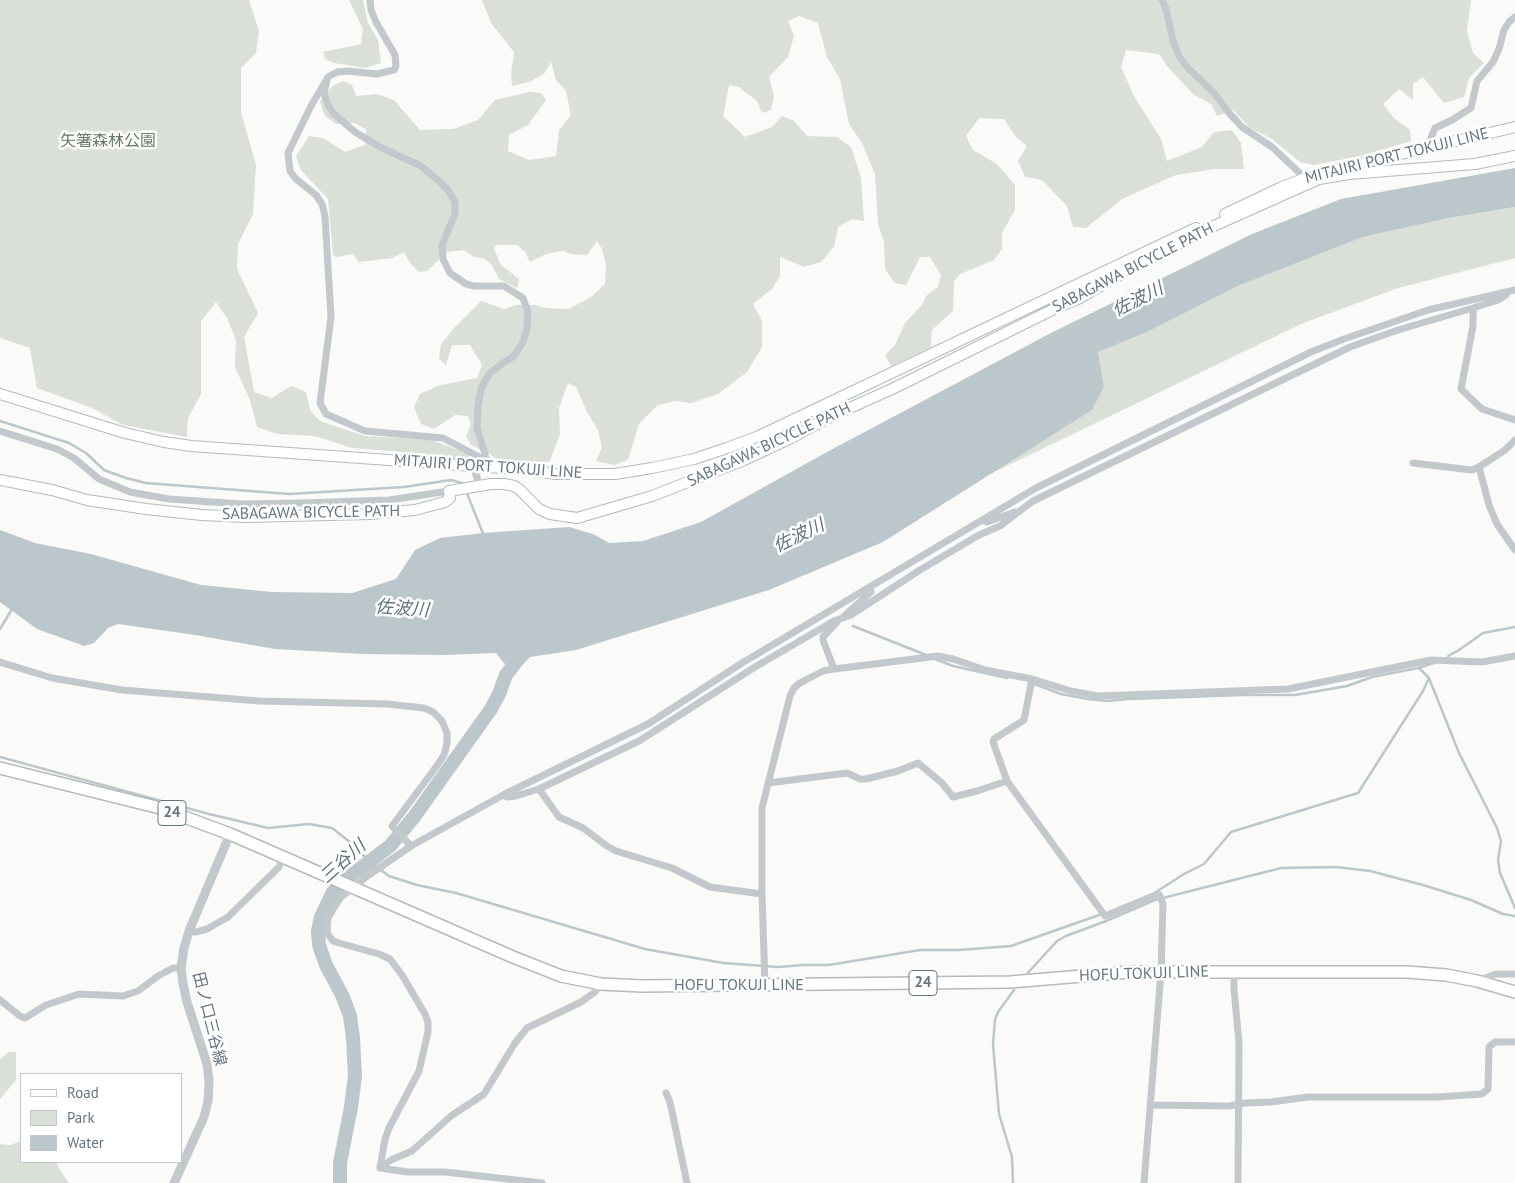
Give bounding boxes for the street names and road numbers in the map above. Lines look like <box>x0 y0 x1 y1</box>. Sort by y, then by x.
street label: MITAJIRI PORT TOKUJI LINE <box>1303 124 1491 188</box>
street label: SABAGAWA BICYCLE PATH <box>1049 219 1217 317</box>
street label: SABAGAWA BICYCLE PATH <box>684 399 854 491</box>
street label: MITAJIRI PORT TOKUJI LINE <box>393 451 583 483</box>
street label: SABAGAWA BICYCLE PATH <box>222 502 400 524</box>
road number: 24 <box>158 800 186 826</box>
street label: HOFU TOKUJI LINE <box>1079 962 1209 986</box>
street label: 田ノ口三谷線 <box>188 970 230 1068</box>
road number: 24 <box>909 970 937 996</box>
street label: HOFU TOKUJI LINE <box>674 975 804 995</box>

